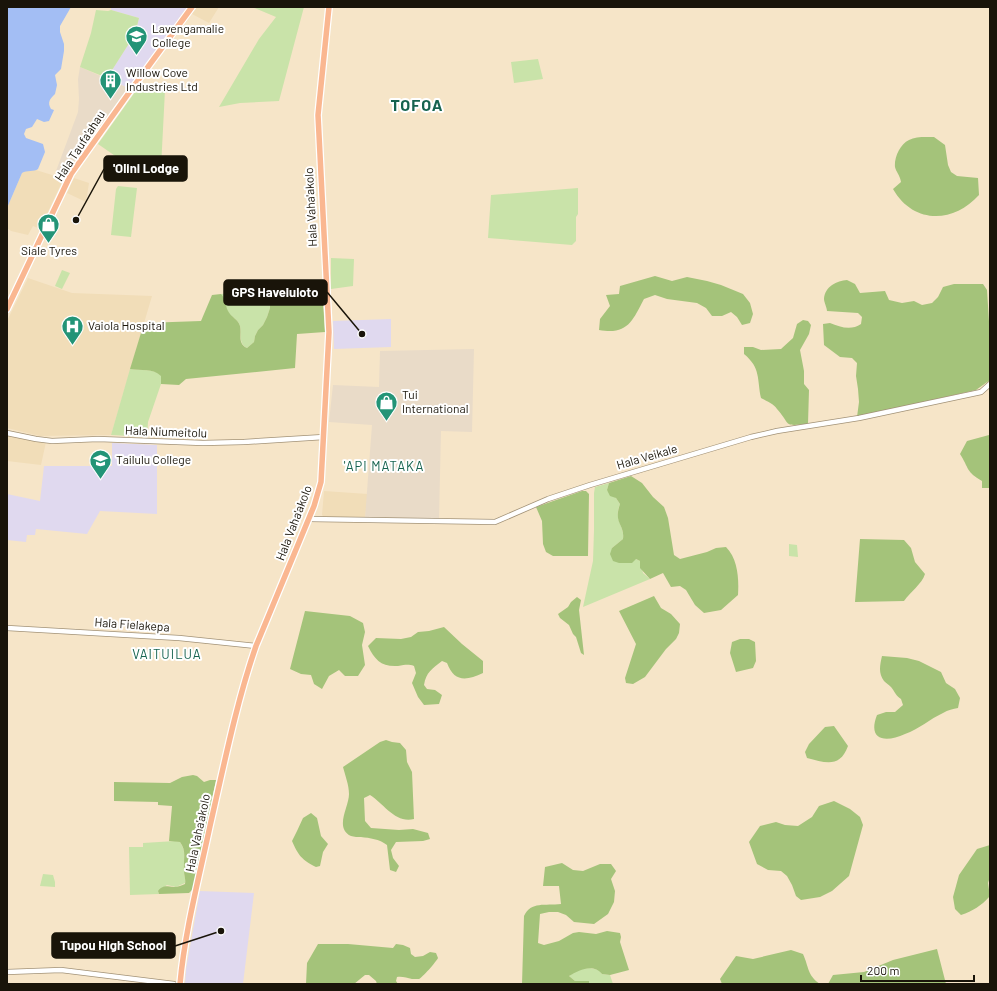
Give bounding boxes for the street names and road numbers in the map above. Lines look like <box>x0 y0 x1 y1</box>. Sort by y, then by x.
street label: Hala Taufa'ahau <box>51 108 107 183</box>
street label: Hala Vaha'akolo <box>301 167 319 247</box>
street label: Hala Niumeitolu <box>125 423 207 439</box>
street label: Hala Veikale <box>615 441 679 471</box>
street label: Hala Vaha'akolo <box>272 483 314 562</box>
street label: Hala Fielakepa <box>94 614 170 634</box>
street label: Hala Vaha'akolo <box>182 792 212 873</box>

